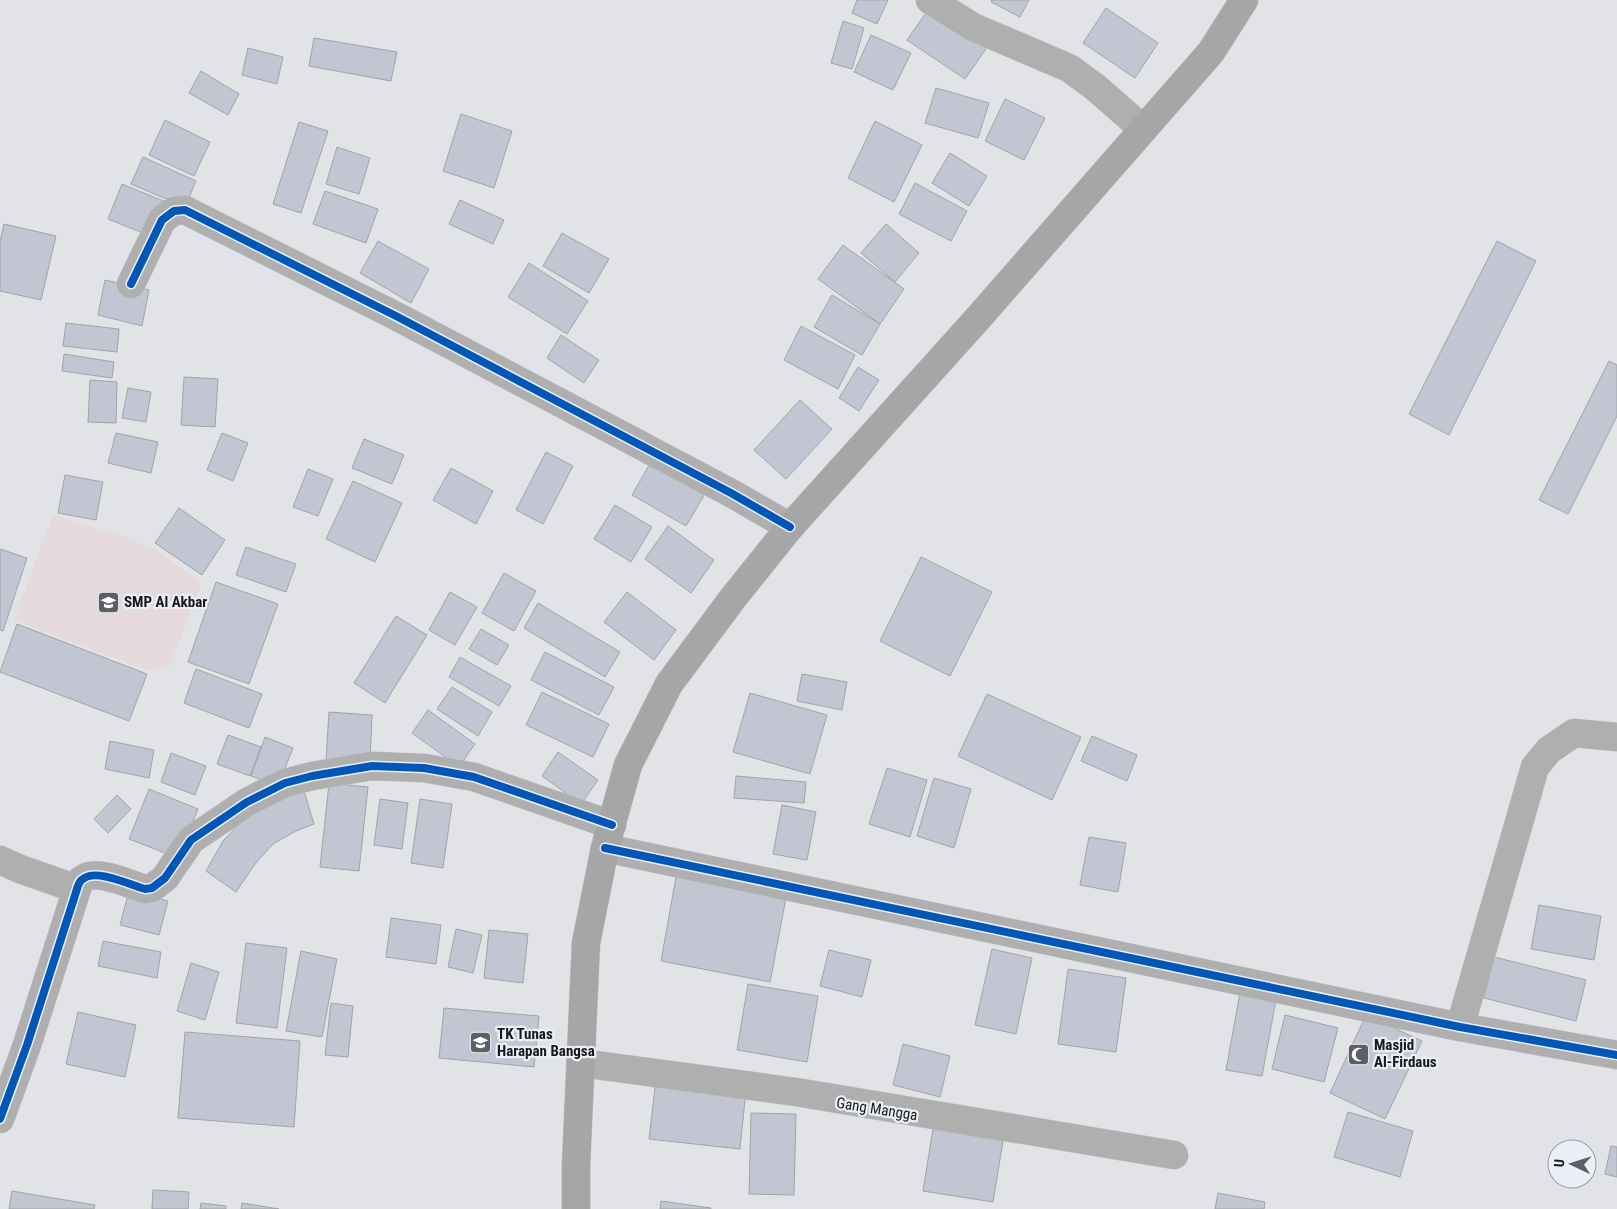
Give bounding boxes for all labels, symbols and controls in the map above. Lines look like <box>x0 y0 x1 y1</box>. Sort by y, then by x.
school or university icon: SMP Al Akbar <box>96 590 120 614</box>
place label: SMP Al Akbar <box>124 593 207 611</box>
place label: TK Tunas Harapan Bangsa <box>497 1025 595 1060</box>
school or university icon: TK Tunas Harapan Bangsa <box>469 1031 493 1055</box>
place label: Masjid Al-Firdaus <box>1374 1036 1437 1071</box>
mosque icon: Masjid Al-Firdaus <box>1346 1042 1370 1066</box>
street label: Gang Mangga <box>835 1094 919 1124</box>
north arrow <box>1547 1139 1597 1189</box>
text: U <box>1551 1159 1567 1168</box>

